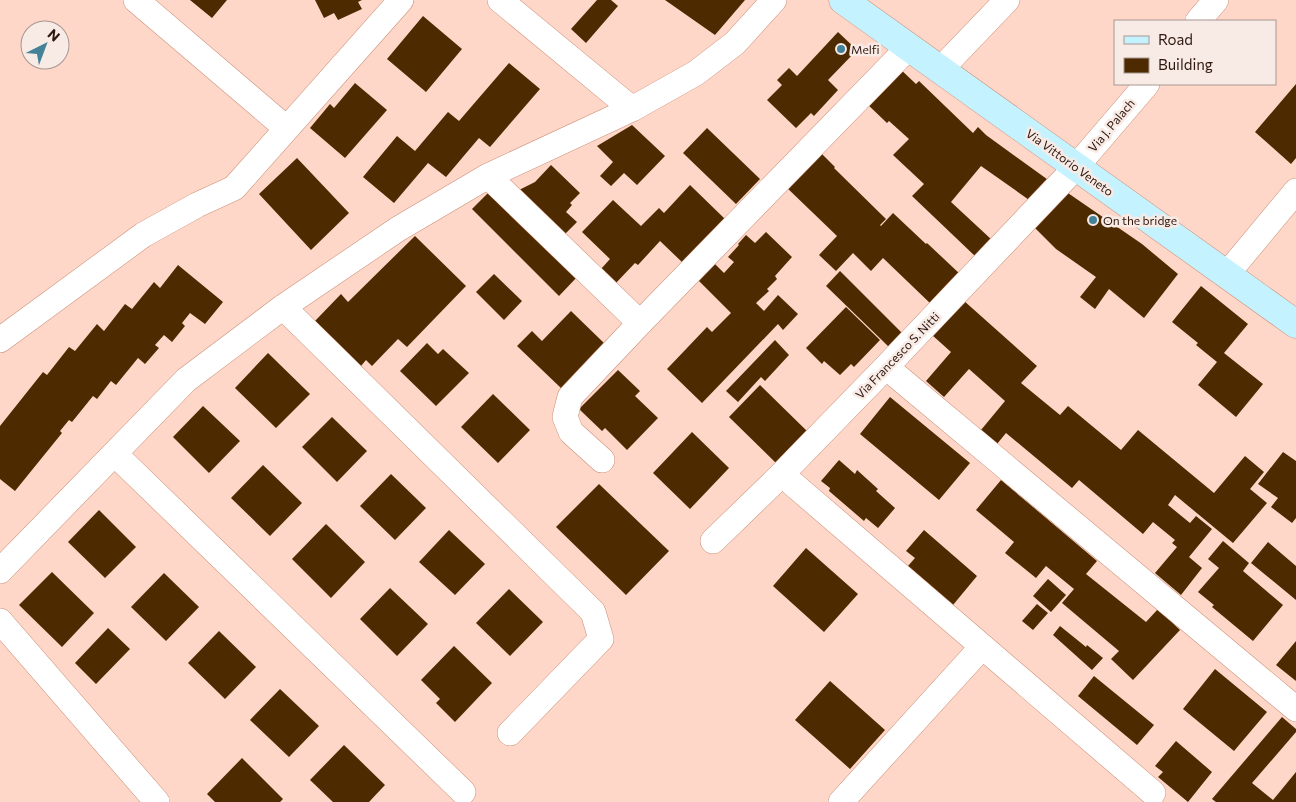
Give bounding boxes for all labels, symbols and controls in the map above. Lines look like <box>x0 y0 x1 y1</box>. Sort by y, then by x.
north arrow <box>20 20 70 70</box>
legend <box>1114 20 1276 85</box>
text: N <box>44 25 64 45</box>
text: Road <box>1158 30 1193 48</box>
place label: Melfi <box>851 42 880 56</box>
marker: Melfi <box>835 43 847 55</box>
text: Building <box>1158 55 1213 73</box>
street label: Via J. Palach <box>1085 96 1138 155</box>
street label: Via Vittorio Veneto <box>1024 126 1116 198</box>
place label: On the bridge <box>1103 213 1177 227</box>
marker: On the bridge <box>1087 214 1099 226</box>
street label: Via Francesco S. Nitti <box>852 309 942 401</box>

